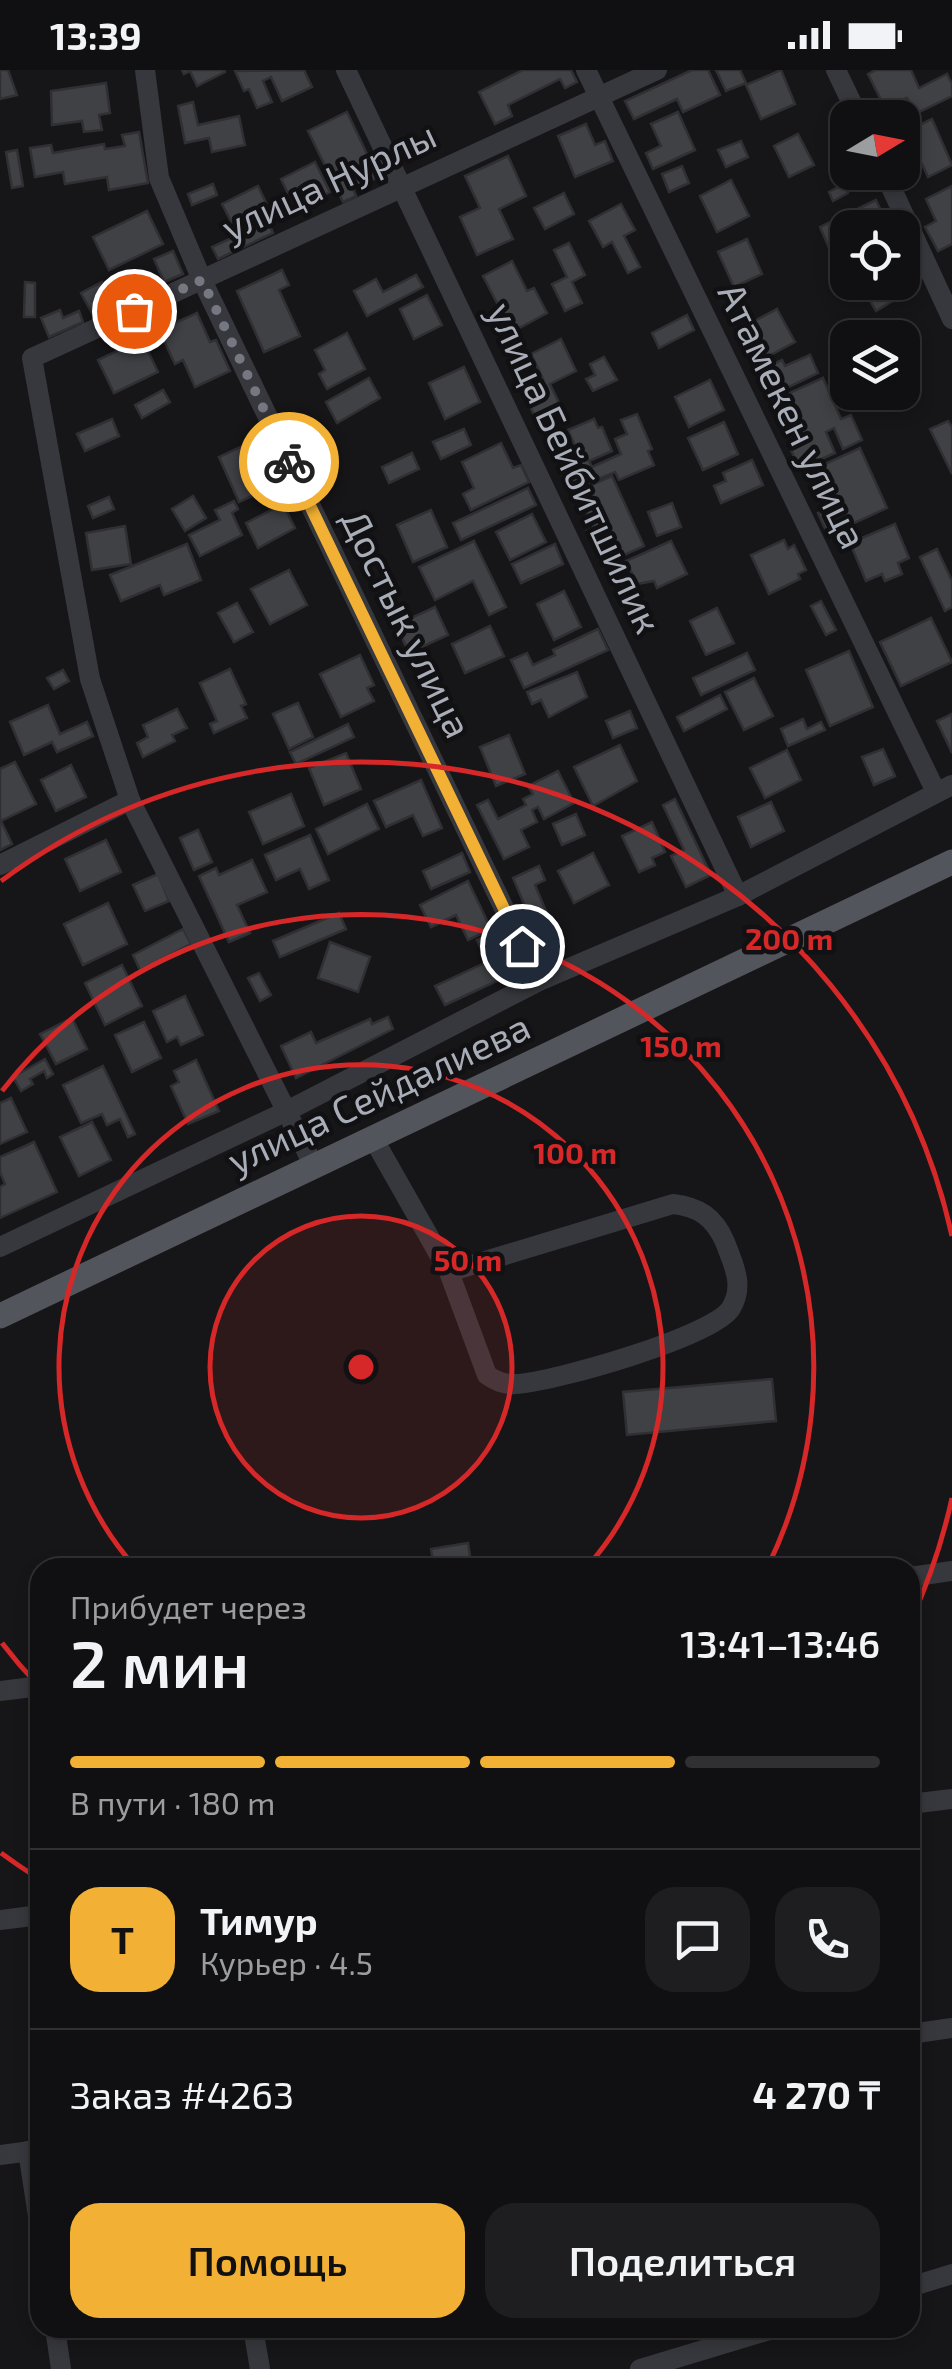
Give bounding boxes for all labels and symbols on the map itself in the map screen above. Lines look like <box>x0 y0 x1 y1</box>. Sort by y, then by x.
north arrow <box>830 100 920 190</box>
street label: улица Нурлы <box>214 111 443 250</box>
pin <box>92 269 177 354</box>
street label: Атамекен улица <box>710 275 878 555</box>
street label: улица Бейбитшилик <box>479 294 673 640</box>
courier <box>239 412 339 512</box>
street label: Достык улица <box>333 502 483 745</box>
pin <box>480 904 565 989</box>
text: 200 m <box>745 920 833 956</box>
street label: улица Сейдалиева <box>220 1002 537 1182</box>
text: 150 m <box>640 1027 722 1063</box>
text: 100 m <box>533 1134 617 1170</box>
text: 50 m <box>434 1241 502 1277</box>
centre of rings <box>343 1349 379 1385</box>

